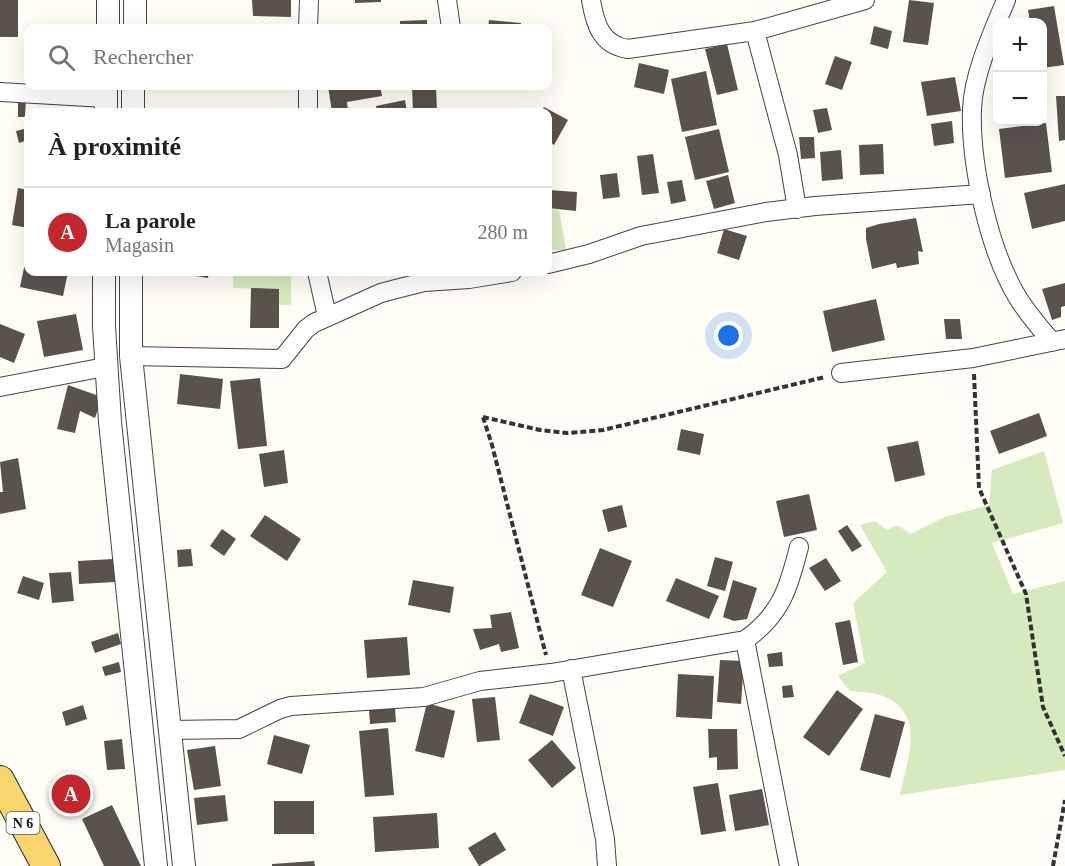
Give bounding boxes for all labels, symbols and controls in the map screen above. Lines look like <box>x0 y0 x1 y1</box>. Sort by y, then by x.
map controls <box>993 18 1047 126</box>
button: + <box>993 18 1047 72</box>
search box <box>24 24 552 90</box>
icon: search <box>45 41 78 74</box>
text: Rechercher <box>93 44 193 69</box>
button: − <box>993 72 1047 126</box>
text: À proximité <box>48 132 181 161</box>
text: La parole <box>105 208 196 233</box>
text: A <box>60 221 75 243</box>
text: 280 m <box>477 221 528 243</box>
text: Magasin <box>105 234 174 256</box>
your location <box>714 321 743 350</box>
pin: A <box>52 772 90 816</box>
road number: N 6 <box>7 812 40 834</box>

